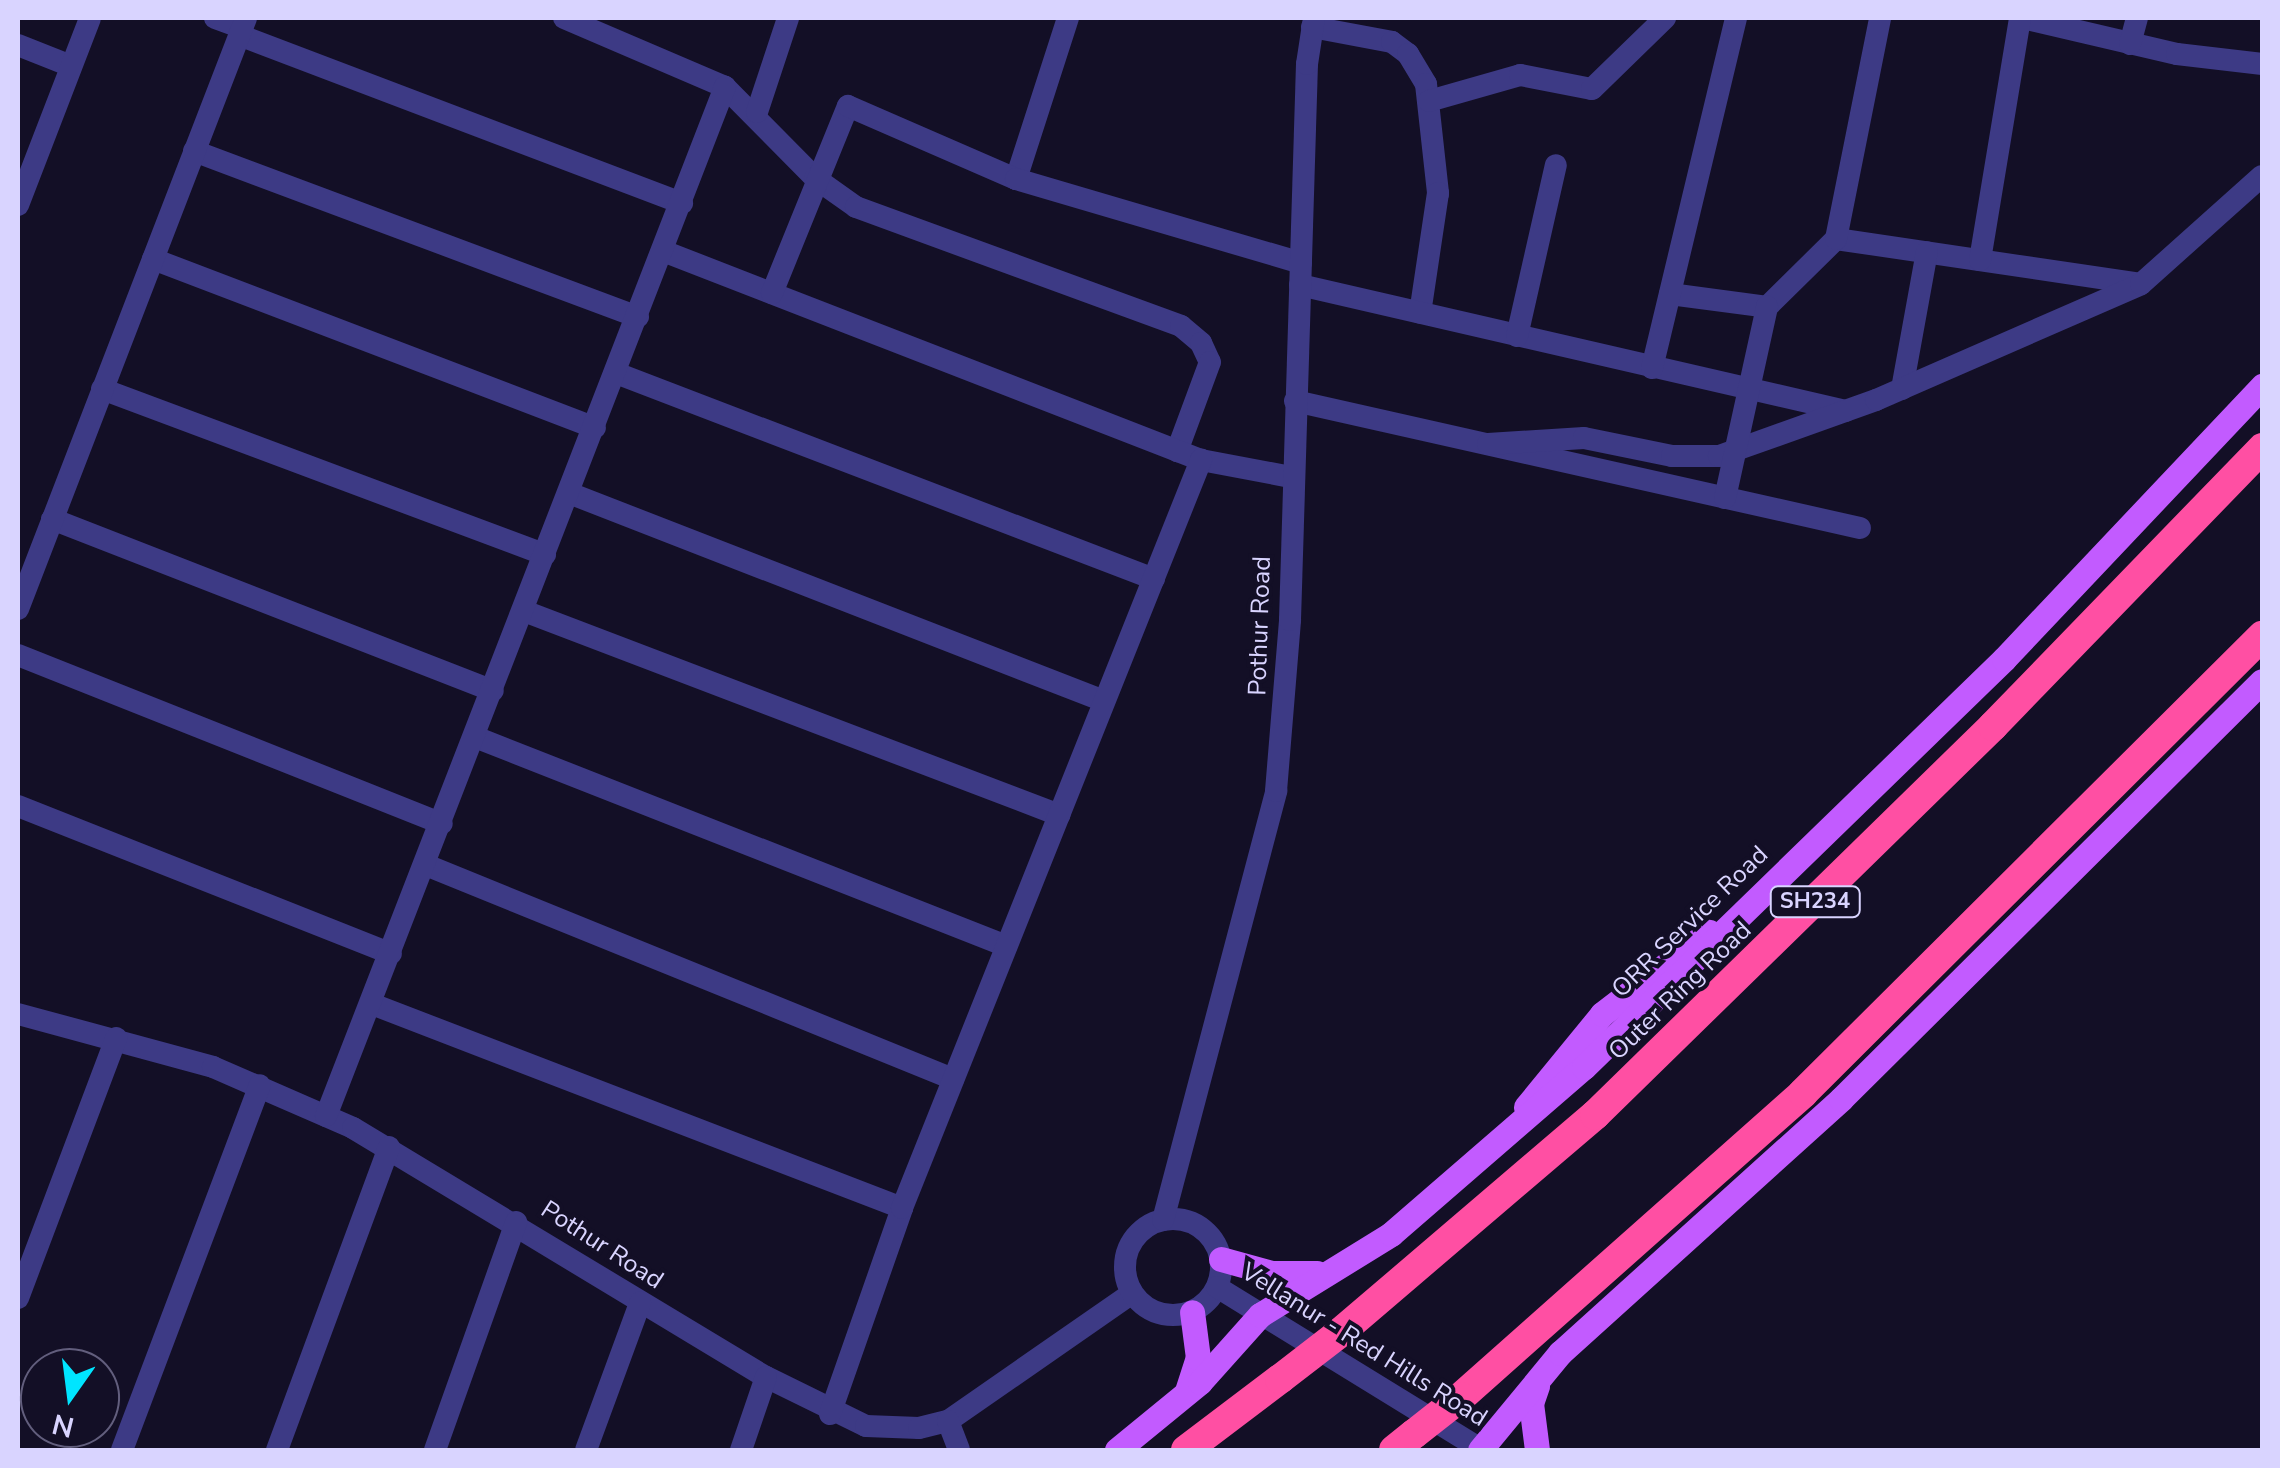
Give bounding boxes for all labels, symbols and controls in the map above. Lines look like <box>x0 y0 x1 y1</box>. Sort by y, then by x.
street label: Pothur Road <box>1243 556 1277 696</box>
street label: ORR Service Road <box>1606 840 1774 1004</box>
road number: SH234 <box>1768 885 1862 919</box>
street label: Outer Ring Road <box>1603 915 1757 1067</box>
street label: Pothur Road <box>535 1194 669 1296</box>
street label: Vellanur - Red Hills Road <box>1235 1257 1493 1433</box>
north arrow <box>20 1348 120 1448</box>
text: N <box>48 1404 78 1446</box>

